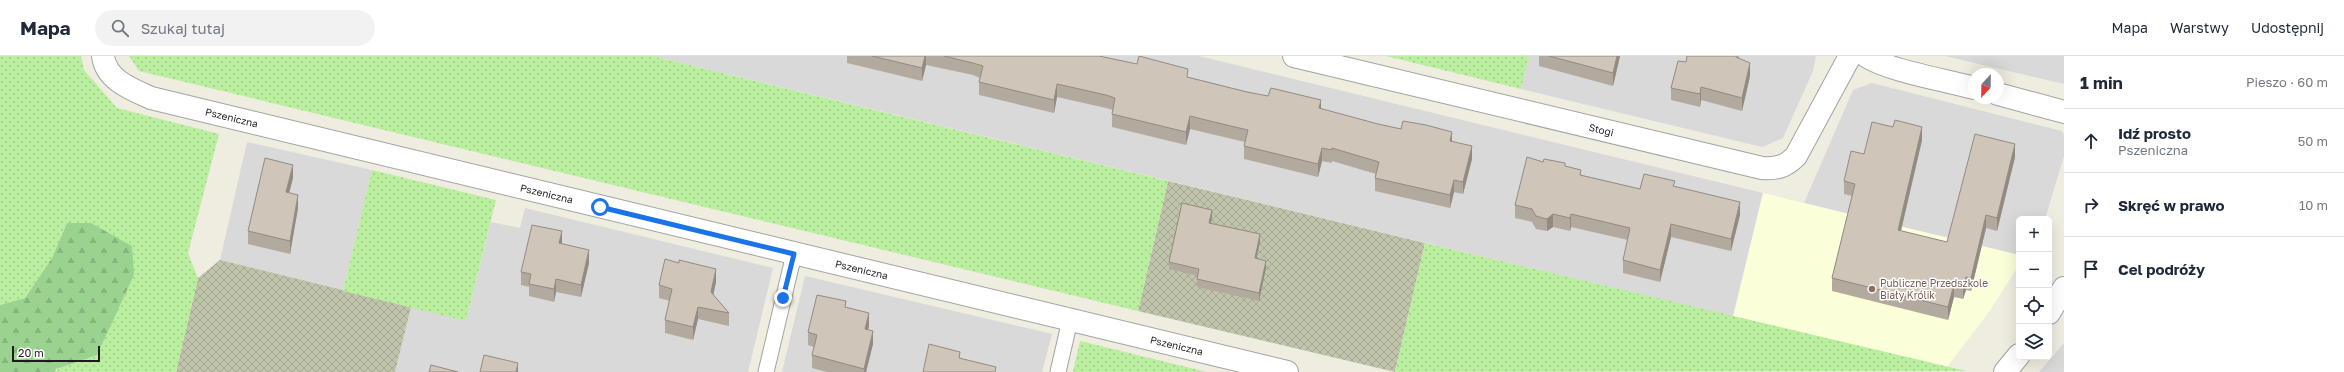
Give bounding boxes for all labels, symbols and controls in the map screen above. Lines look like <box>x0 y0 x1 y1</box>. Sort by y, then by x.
search box <box>95 10 375 46</box>
text: Mapa <box>20 16 71 39</box>
icon: search <box>109 17 131 39</box>
text: Szukaj tutaj <box>141 19 225 37</box>
text: Mapa <box>2112 19 2148 36</box>
text: Warstwy <box>2170 19 2229 36</box>
text: Udostępnij <box>2251 19 2324 36</box>
north arrow <box>1968 68 2004 104</box>
text: 1 min <box>2080 72 2123 93</box>
text: Pieszo · 60 m <box>2246 74 2328 90</box>
street label: Pszeniczna <box>204 105 259 130</box>
street label: Stogi <box>1588 121 1615 138</box>
text: Idź prosto <box>2118 124 2191 142</box>
icon: ahead <box>2080 130 2102 152</box>
text: 50 m <box>2298 133 2328 149</box>
text: Pszeniczna <box>2118 142 2188 158</box>
street label: Pszeniczna <box>519 181 574 206</box>
icon: right <box>2080 194 2102 216</box>
text: Skręć w prawo <box>2118 196 2225 214</box>
text: 10 m <box>2299 197 2328 213</box>
route start <box>591 198 609 216</box>
map controls <box>2016 216 2052 360</box>
button: + <box>2016 216 2052 252</box>
button: − <box>2016 252 2052 288</box>
street label: Pszeniczna <box>834 257 889 282</box>
icon: arrive <box>2080 258 2102 280</box>
text: Cel podróży <box>2118 260 2205 278</box>
place label: Publiczne Przedszkole Biały Królik <box>1880 277 1988 301</box>
marker: Publiczne Przedszkole Biały Królik <box>1867 284 1877 294</box>
button: locate <box>2016 288 2052 324</box>
route end <box>774 289 792 307</box>
button: layers <box>2016 324 2052 360</box>
street label: Pszeniczna <box>1149 333 1204 358</box>
scale bar <box>12 344 100 363</box>
text: 20 m <box>18 346 44 359</box>

